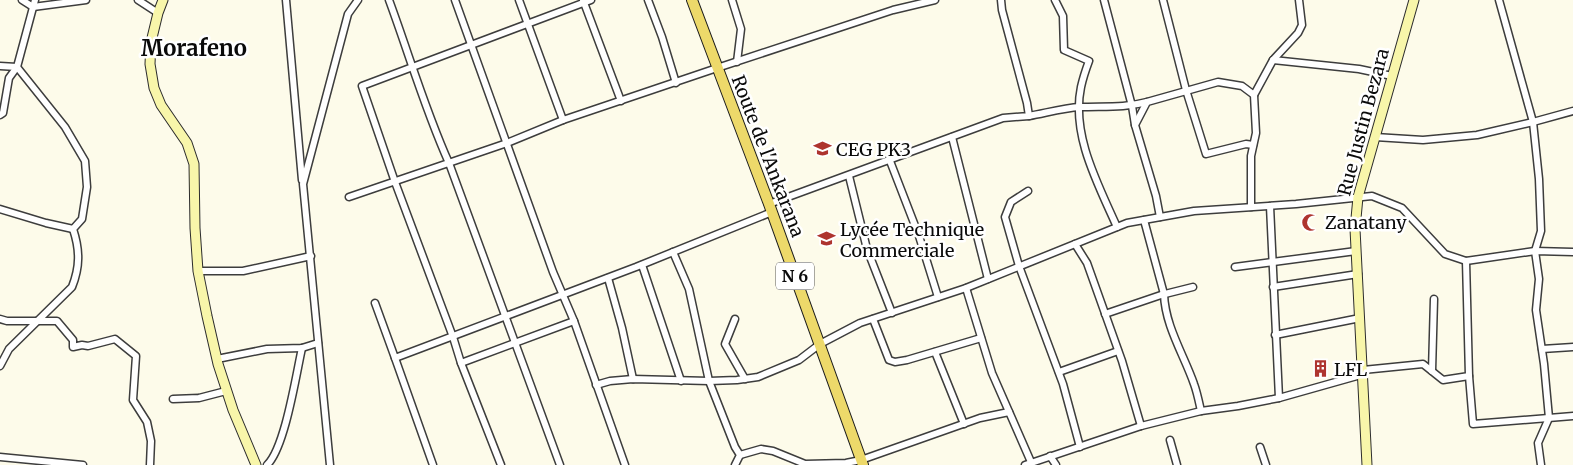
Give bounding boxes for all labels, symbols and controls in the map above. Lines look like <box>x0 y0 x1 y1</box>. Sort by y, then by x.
district label: Morafeno <box>141 34 247 62</box>
street label: Rue Justin Bezara <box>1332 45 1394 198</box>
street label: Route de l'Ankarana <box>727 72 810 241</box>
place label: CEG PK3 <box>836 138 911 161</box>
school or university icon: CEG PK3 <box>812 139 832 159</box>
place label: Zanatany <box>1325 211 1407 234</box>
mosque icon: Zanatany <box>1301 212 1321 232</box>
place label: Lycée Technique Commerciale <box>840 218 984 262</box>
school or university icon: Lycée Technique Commerciale <box>816 229 836 249</box>
road number: N 6 <box>776 262 814 290</box>
place label: LFL <box>1334 358 1367 381</box>
building icon: LFL <box>1310 359 1330 379</box>

